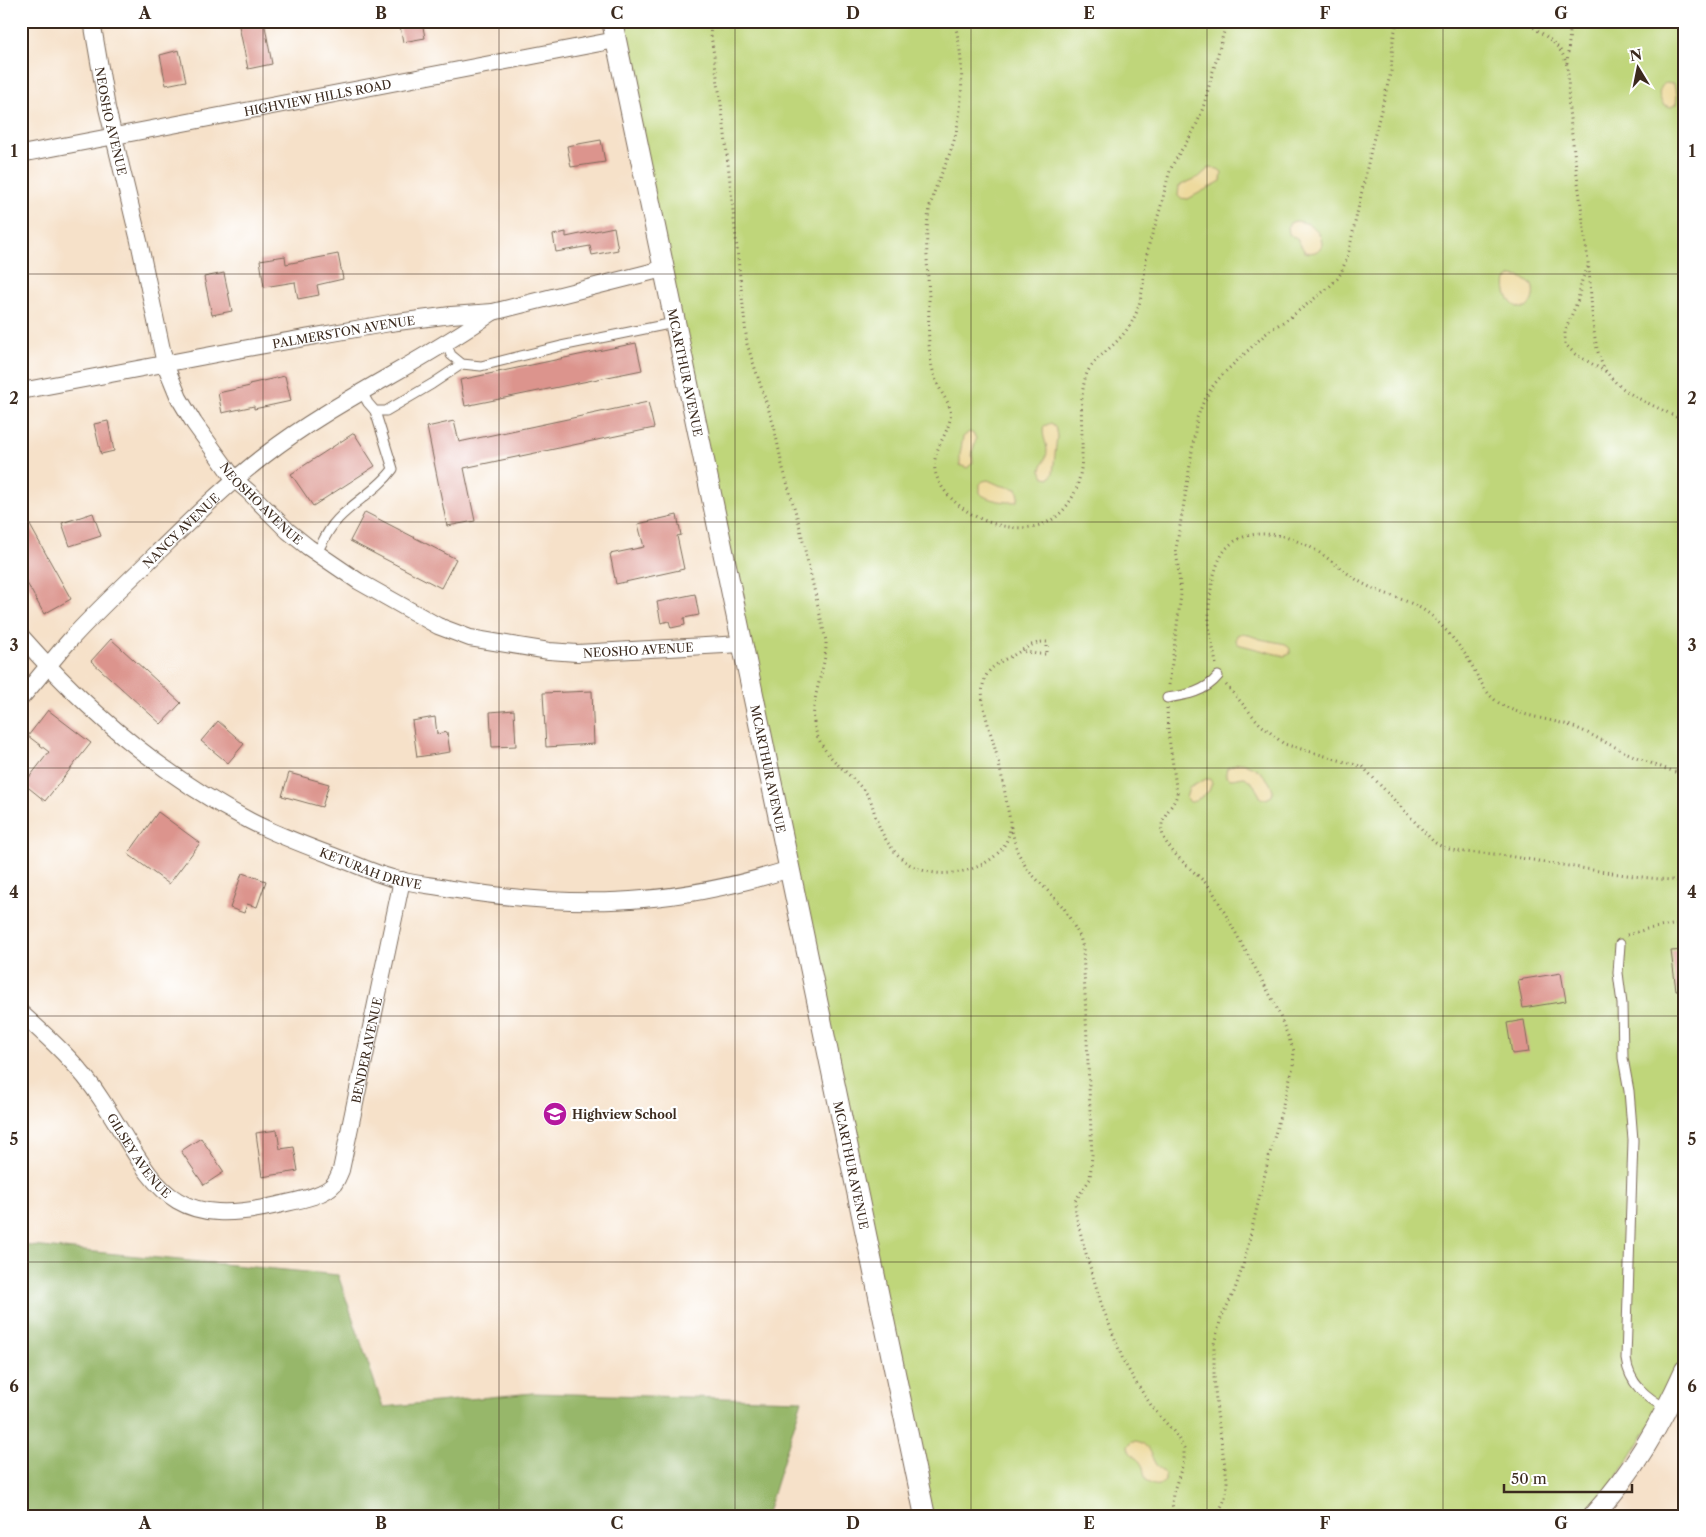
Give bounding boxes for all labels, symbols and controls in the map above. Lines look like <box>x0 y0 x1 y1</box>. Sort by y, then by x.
text: A <box>138 3 152 23</box>
text: B <box>375 3 387 23</box>
text: C <box>611 3 623 23</box>
text: D <box>846 3 860 23</box>
text: E <box>1083 3 1095 23</box>
text: F <box>1320 3 1331 23</box>
text: G <box>1554 3 1568 23</box>
north arrow <box>1614 42 1664 92</box>
text: N <box>1628 45 1643 65</box>
street label: NEOSHO AVENUE <box>93 66 130 177</box>
street label: HIGHVIEW HILLS ROAD <box>243 76 393 119</box>
text: 1 <box>10 141 18 161</box>
text: 1 <box>1688 141 1696 161</box>
street label: MCARTHUR AVENUE <box>665 307 706 438</box>
street label: PALMERSTON AVENUE <box>271 312 416 351</box>
text: 2 <box>9 388 19 408</box>
text: 2 <box>1687 388 1697 408</box>
street label: NEOSHO AVENUE <box>217 459 306 547</box>
street label: NANCY AVENUE <box>139 490 222 571</box>
text: 3 <box>9 635 19 655</box>
text: 3 <box>1687 635 1697 655</box>
street label: NEOSHO AVENUE <box>583 639 694 660</box>
street label: MCARTHUR AVENUE <box>748 703 789 834</box>
street label: KETURAH DRIVE <box>318 844 423 892</box>
text: 4 <box>9 882 19 902</box>
text: 4 <box>1687 882 1697 902</box>
street label: BENDER AVENUE <box>348 996 385 1104</box>
street label: MCARTHUR AVENUE <box>831 1100 872 1231</box>
school or university icon: Highview School <box>542 1101 568 1127</box>
place label: Highview School <box>572 1107 677 1122</box>
street label: GILSEY AVENUE <box>104 1110 174 1201</box>
text: 5 <box>10 1129 19 1149</box>
text: 5 <box>1688 1129 1697 1149</box>
text: 6 <box>9 1376 19 1396</box>
text: 6 <box>1687 1376 1697 1396</box>
scale bar <box>1504 1462 1631 1494</box>
text: 50 m <box>1511 1469 1547 1488</box>
text: A <box>138 1513 152 1533</box>
text: B <box>375 1513 387 1533</box>
text: C <box>611 1513 623 1533</box>
text: D <box>846 1513 860 1533</box>
text: E <box>1083 1513 1095 1533</box>
text: F <box>1320 1513 1331 1533</box>
text: G <box>1554 1513 1568 1533</box>

